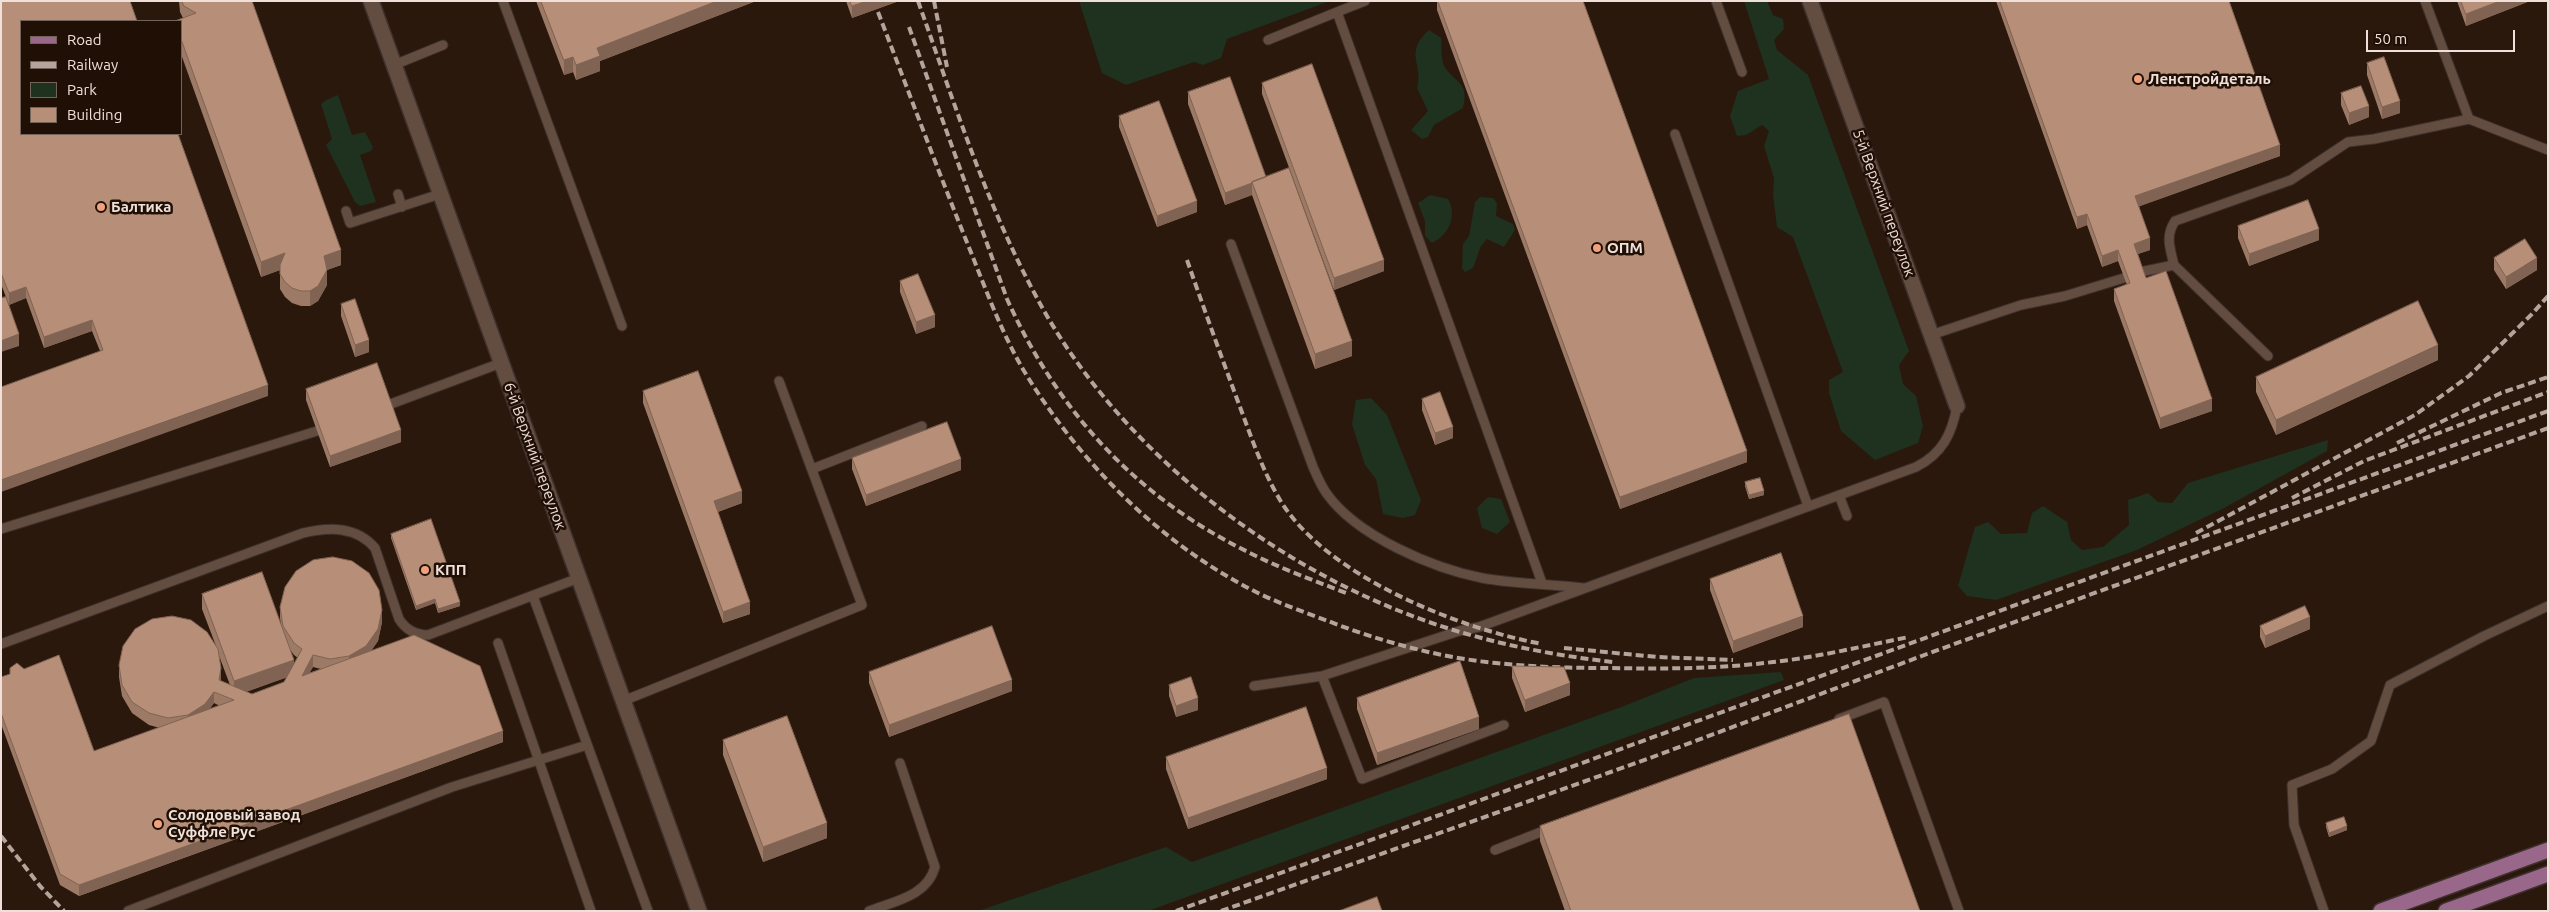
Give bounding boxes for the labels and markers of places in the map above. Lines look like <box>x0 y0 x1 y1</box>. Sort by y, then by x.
place label: Ленстройдеталь <box>2148 70 2271 88</box>
marker: Ленстройдеталь <box>2132 73 2144 85</box>
place label: Балтика <box>111 198 171 216</box>
marker: Балтика <box>95 201 107 213</box>
place label: ОПМ <box>1607 239 1643 257</box>
marker: ОПМ <box>1591 242 1603 254</box>
place label: КПП <box>435 561 467 579</box>
marker: КПП <box>419 564 431 576</box>
place label: Солодовый завод Суффле Рус <box>168 806 300 841</box>
marker: Солодовый завод Суффле Рус <box>152 818 164 830</box>

